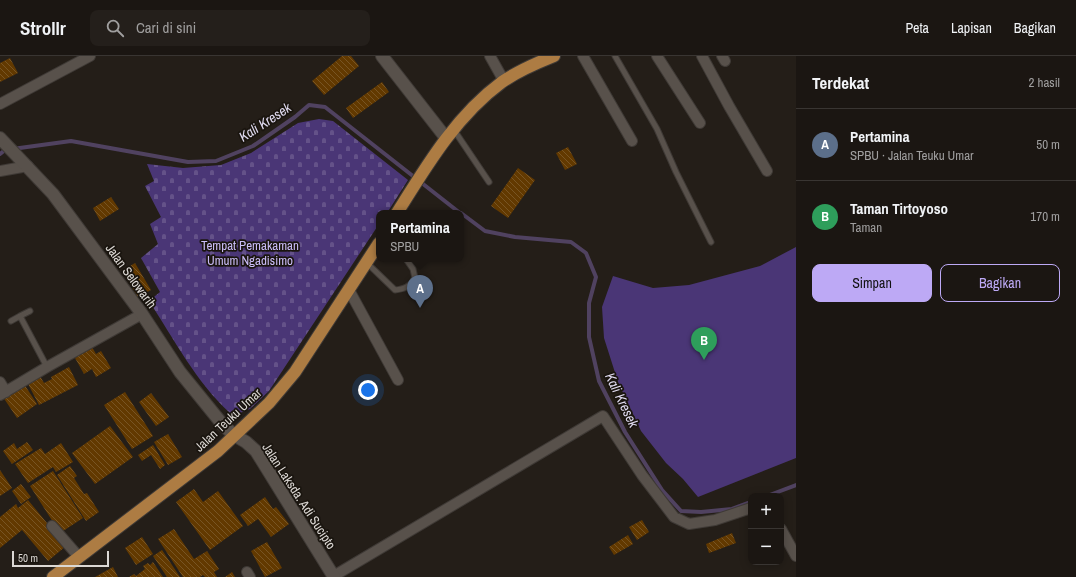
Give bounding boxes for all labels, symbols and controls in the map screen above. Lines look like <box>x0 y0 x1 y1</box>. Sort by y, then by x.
search box <box>90 10 370 46</box>
text: Strollr <box>20 15 66 41</box>
icon: search <box>104 17 126 39</box>
text: Cari di sini <box>136 17 196 38</box>
text: Peta <box>905 19 929 37</box>
text: Lapisan <box>951 19 992 37</box>
text: Bagikan <box>1014 19 1056 37</box>
text: Terdekat <box>812 71 869 94</box>
text: 2 hasil <box>1029 74 1060 91</box>
water label: Kali Kresek <box>235 98 296 146</box>
text: Pertamina <box>850 126 909 147</box>
text: A <box>821 136 829 153</box>
text: 50 m <box>1036 136 1060 153</box>
text: SPBU · Jalan Teuku Umar <box>850 147 974 164</box>
text: Taman Tirtoyoso <box>850 198 948 219</box>
text: B <box>821 208 829 225</box>
text: 170 m <box>1030 208 1060 225</box>
popup <box>376 210 464 262</box>
text: Pertamina <box>390 217 450 238</box>
text: Taman <box>850 219 882 236</box>
park label: Tempat Pemakaman Umum Ngadisimo <box>201 237 299 269</box>
text: SPBU <box>390 238 419 255</box>
street label: Jalan Selowarih <box>102 240 160 312</box>
button: Simpan <box>812 264 932 302</box>
button: Bagikan <box>940 264 1060 302</box>
pin: A <box>407 275 433 308</box>
pin: B <box>691 327 717 360</box>
water label: Kali Kresek <box>601 370 644 431</box>
your location <box>358 380 378 400</box>
street label: Jalan Teuku Umar <box>191 384 265 455</box>
street label: Jalan Laksda. Adi Sucipto <box>258 440 340 552</box>
map controls <box>748 493 784 565</box>
button: + <box>748 493 784 529</box>
button: − <box>748 529 784 565</box>
scale bar <box>12 549 109 568</box>
text: 50 m <box>18 551 38 565</box>

